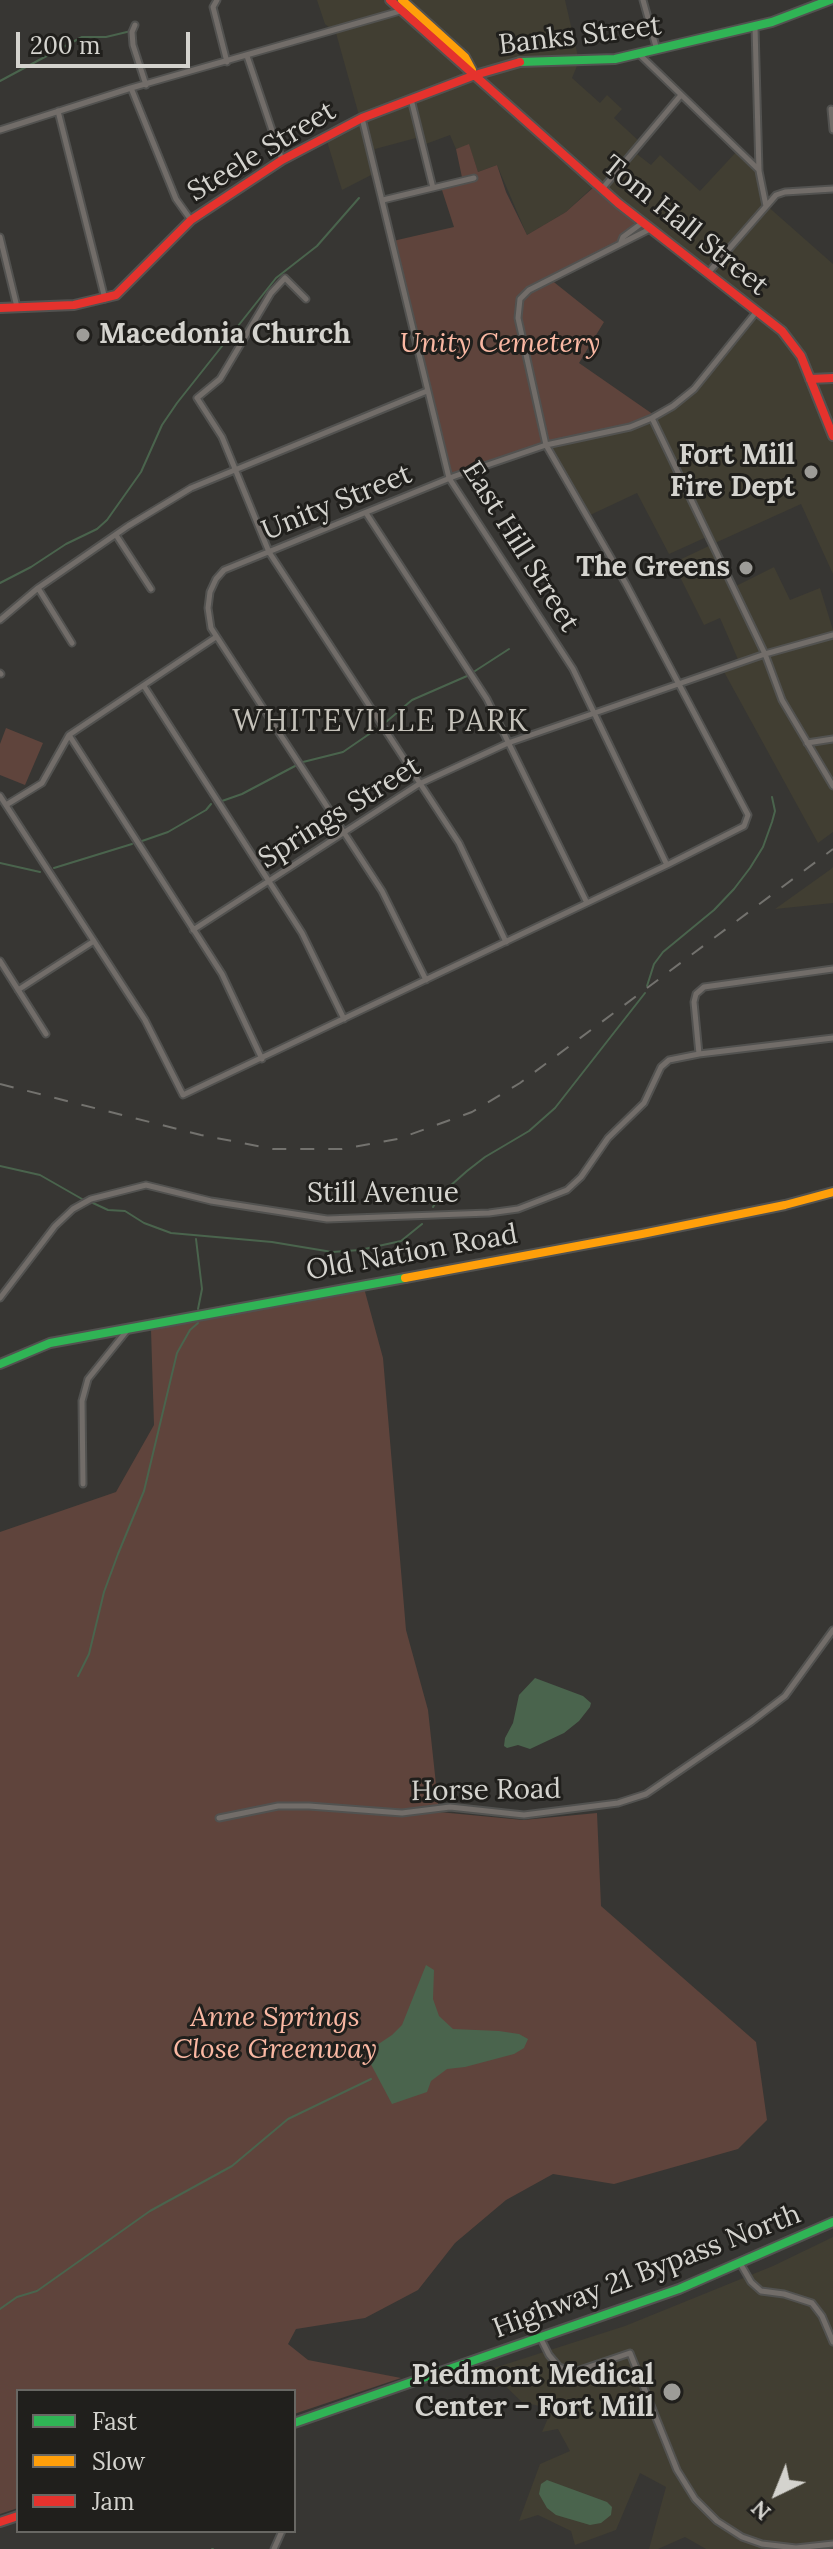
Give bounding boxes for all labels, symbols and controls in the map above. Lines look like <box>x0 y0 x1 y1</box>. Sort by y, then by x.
street label: Banks Street <box>497 9 663 63</box>
scale bar <box>20 16 194 66</box>
text: 200 m <box>30 30 100 61</box>
street label: Steele Street <box>182 95 342 209</box>
street label: Tom Hall Street <box>595 149 775 303</box>
place label: Macedonia Church <box>99 318 351 352</box>
marker: Macedonia Church <box>74 326 92 344</box>
park label: Unity Cemetery <box>400 327 600 361</box>
place label: Fort Mill Fire Dept <box>670 439 795 505</box>
street label: East Hill Street <box>454 456 586 638</box>
street label: Unity Street <box>257 458 417 548</box>
marker: Fort Mill Fire Dept <box>802 463 820 481</box>
place label: The Greens <box>576 551 730 585</box>
marker: The Greens <box>737 559 755 577</box>
district label: WHITEVILLE PARK <box>232 704 530 740</box>
street label: Springs Street <box>253 750 427 876</box>
street label: Still Avenue <box>307 1177 459 1211</box>
street label: Old Nation Road <box>304 1218 520 1288</box>
street label: Horse Road <box>411 1773 561 1809</box>
park label: Anne Springs Close Greenway <box>173 2001 377 2067</box>
street label: Highway 21 Bypass North <box>488 2198 806 2346</box>
place label: Piedmont Medical Center – Fort Mill <box>412 2359 654 2425</box>
marker: Piedmont Medical Center – Fort Mill <box>661 2381 683 2403</box>
legend <box>16 2389 296 2533</box>
text: Fast <box>92 2406 137 2437</box>
text: Slow <box>92 2446 145 2477</box>
north arrow <box>737 2453 817 2533</box>
text: Jam <box>92 2486 134 2517</box>
text: N <box>745 2495 776 2527</box>

